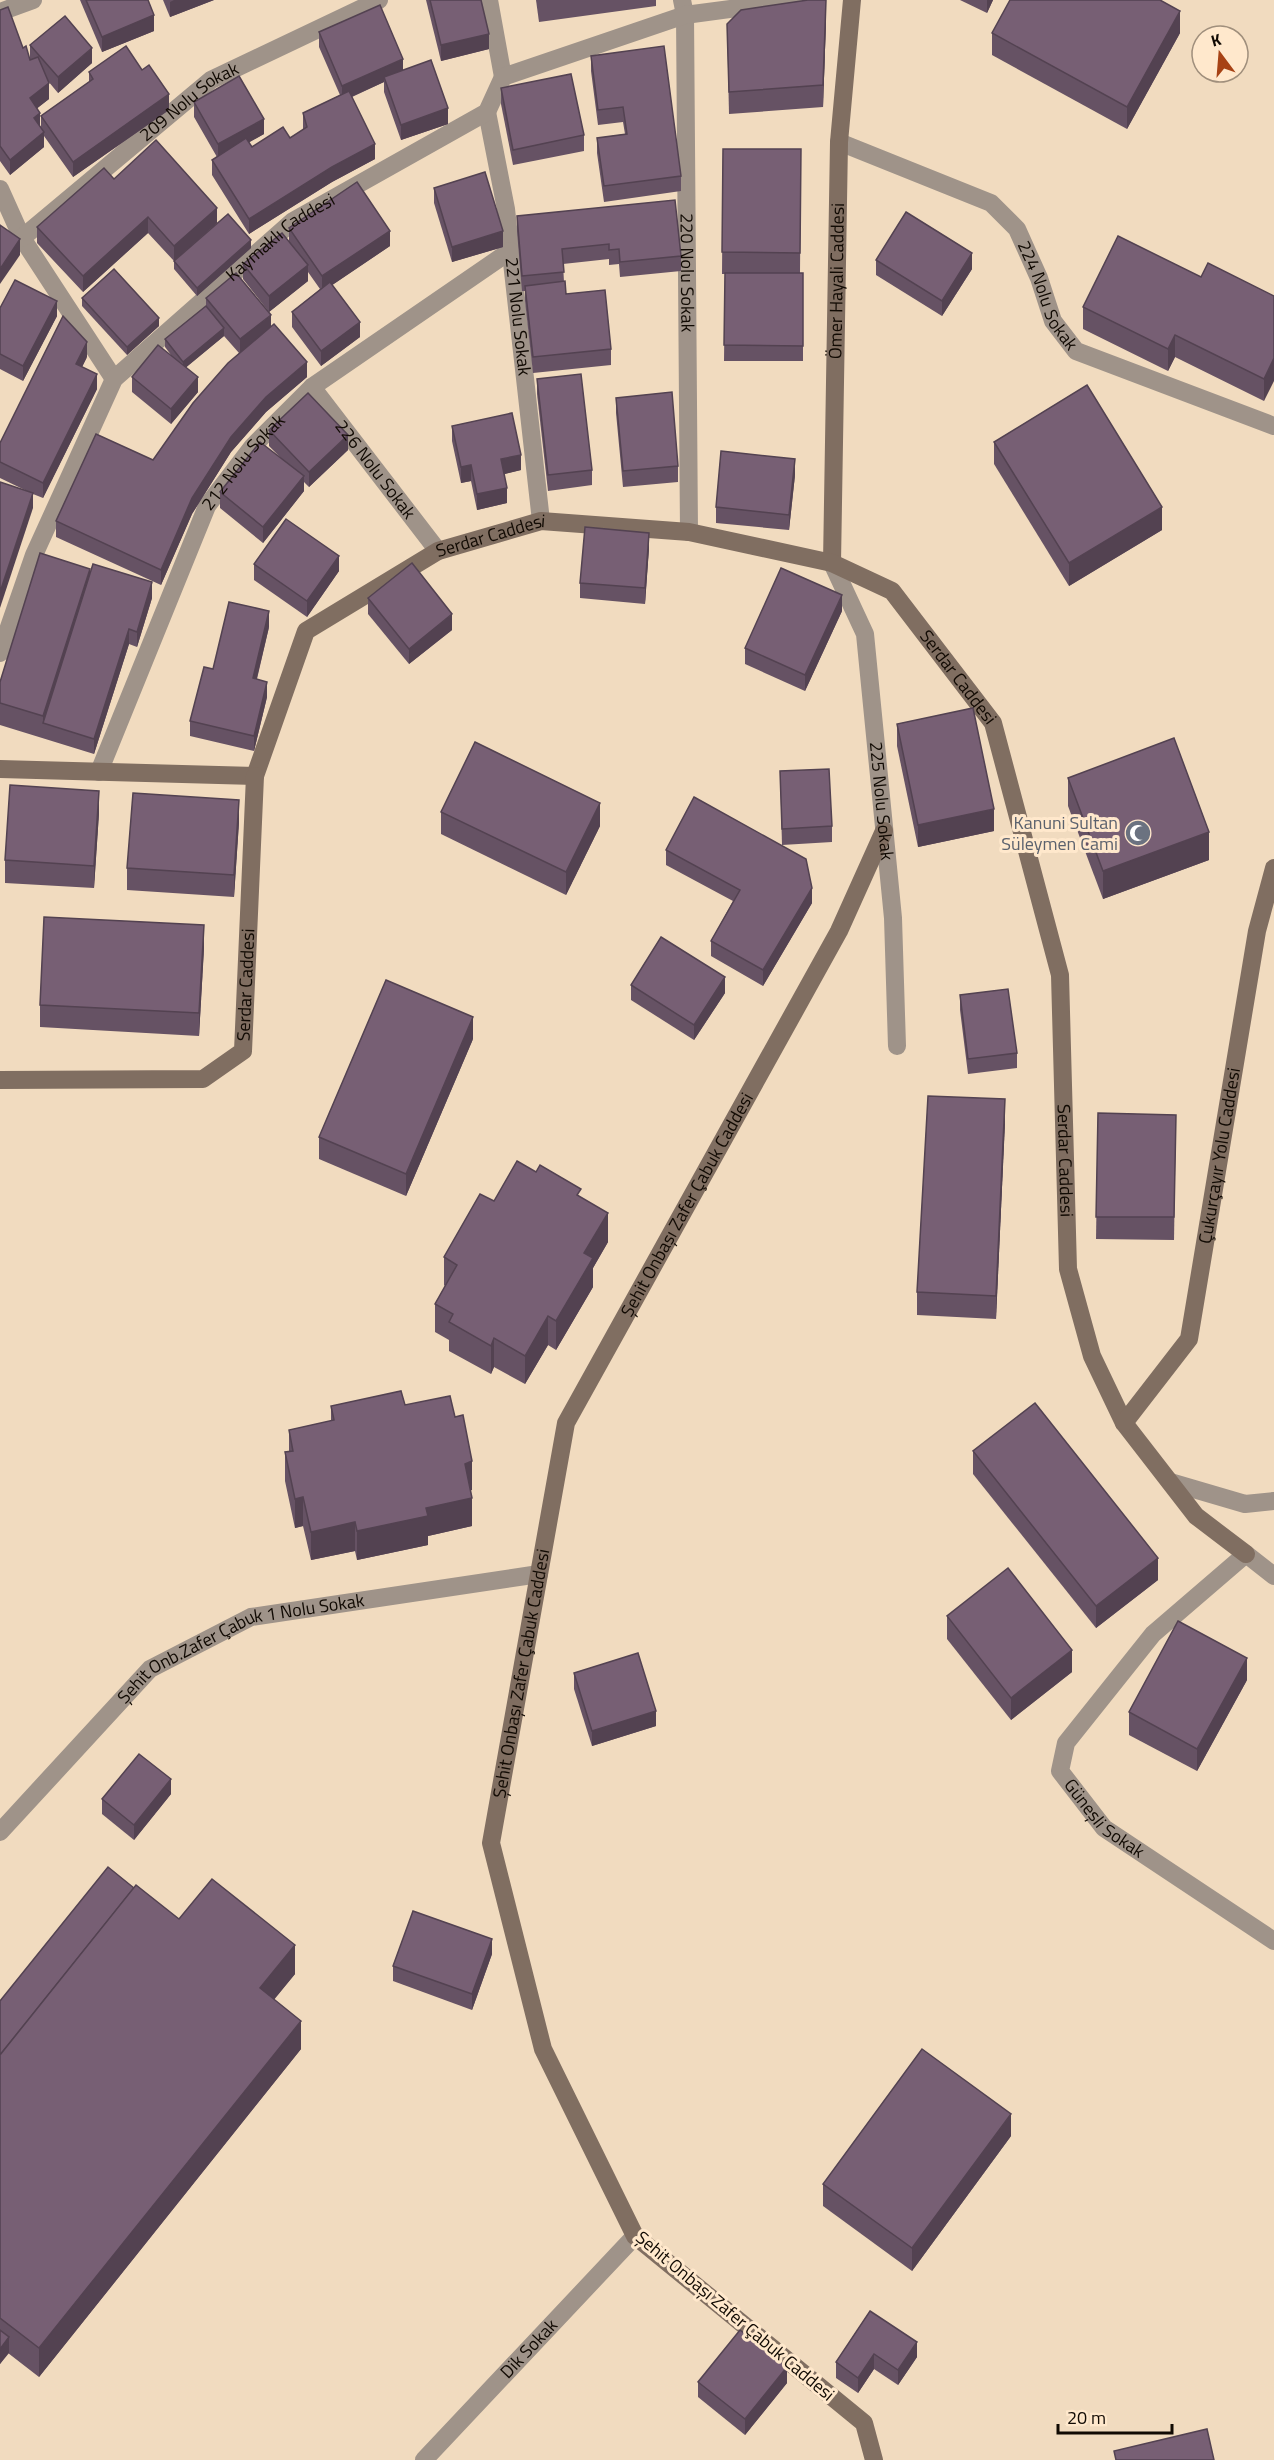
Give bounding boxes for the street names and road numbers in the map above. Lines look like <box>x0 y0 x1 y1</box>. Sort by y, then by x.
street label: 209 Nolu Sokak <box>133 55 243 148</box>
street label: Kaymaklı Caddesi <box>219 186 340 288</box>
street label: Ömer Hayali Caddesi <box>821 203 851 359</box>
street label: 220 Nolu Sokak <box>674 213 701 333</box>
street label: 224 Nolu Sokak <box>1011 236 1085 356</box>
street label: 221 Nolu Sokak <box>499 256 539 377</box>
street label: 212 Nolu Sokak <box>194 407 291 516</box>
street label: 226 Nolu Sokak <box>329 414 423 525</box>
street label: Serdar Caddesi <box>433 507 546 564</box>
street label: Serdar Caddesi <box>913 624 1003 730</box>
street label: 225 Nolu Sokak <box>863 740 901 862</box>
street label: Serdar Caddesi <box>229 928 261 1042</box>
street label: Çukurçayır Yolu Caddesi <box>1191 1066 1247 1246</box>
street label: Şehit Onbaşı Zafer Çabuk Caddesi <box>614 1088 760 1322</box>
street label: Serdar Caddesi <box>1051 1104 1081 1217</box>
street label: Şehit Onbaşı Zafer Çabuk Caddesi <box>485 1547 556 1800</box>
street label: Şehit Onb.Zafer Çabuk 1 Nolu Sokak <box>111 1586 366 1709</box>
street label: Güneşli Sokak <box>1058 1773 1151 1865</box>
street label: Şehit Onbaşı Zafer Çabuk Caddesi <box>630 2224 841 2407</box>
street label: Dik Sokak <box>493 2312 564 2384</box>

